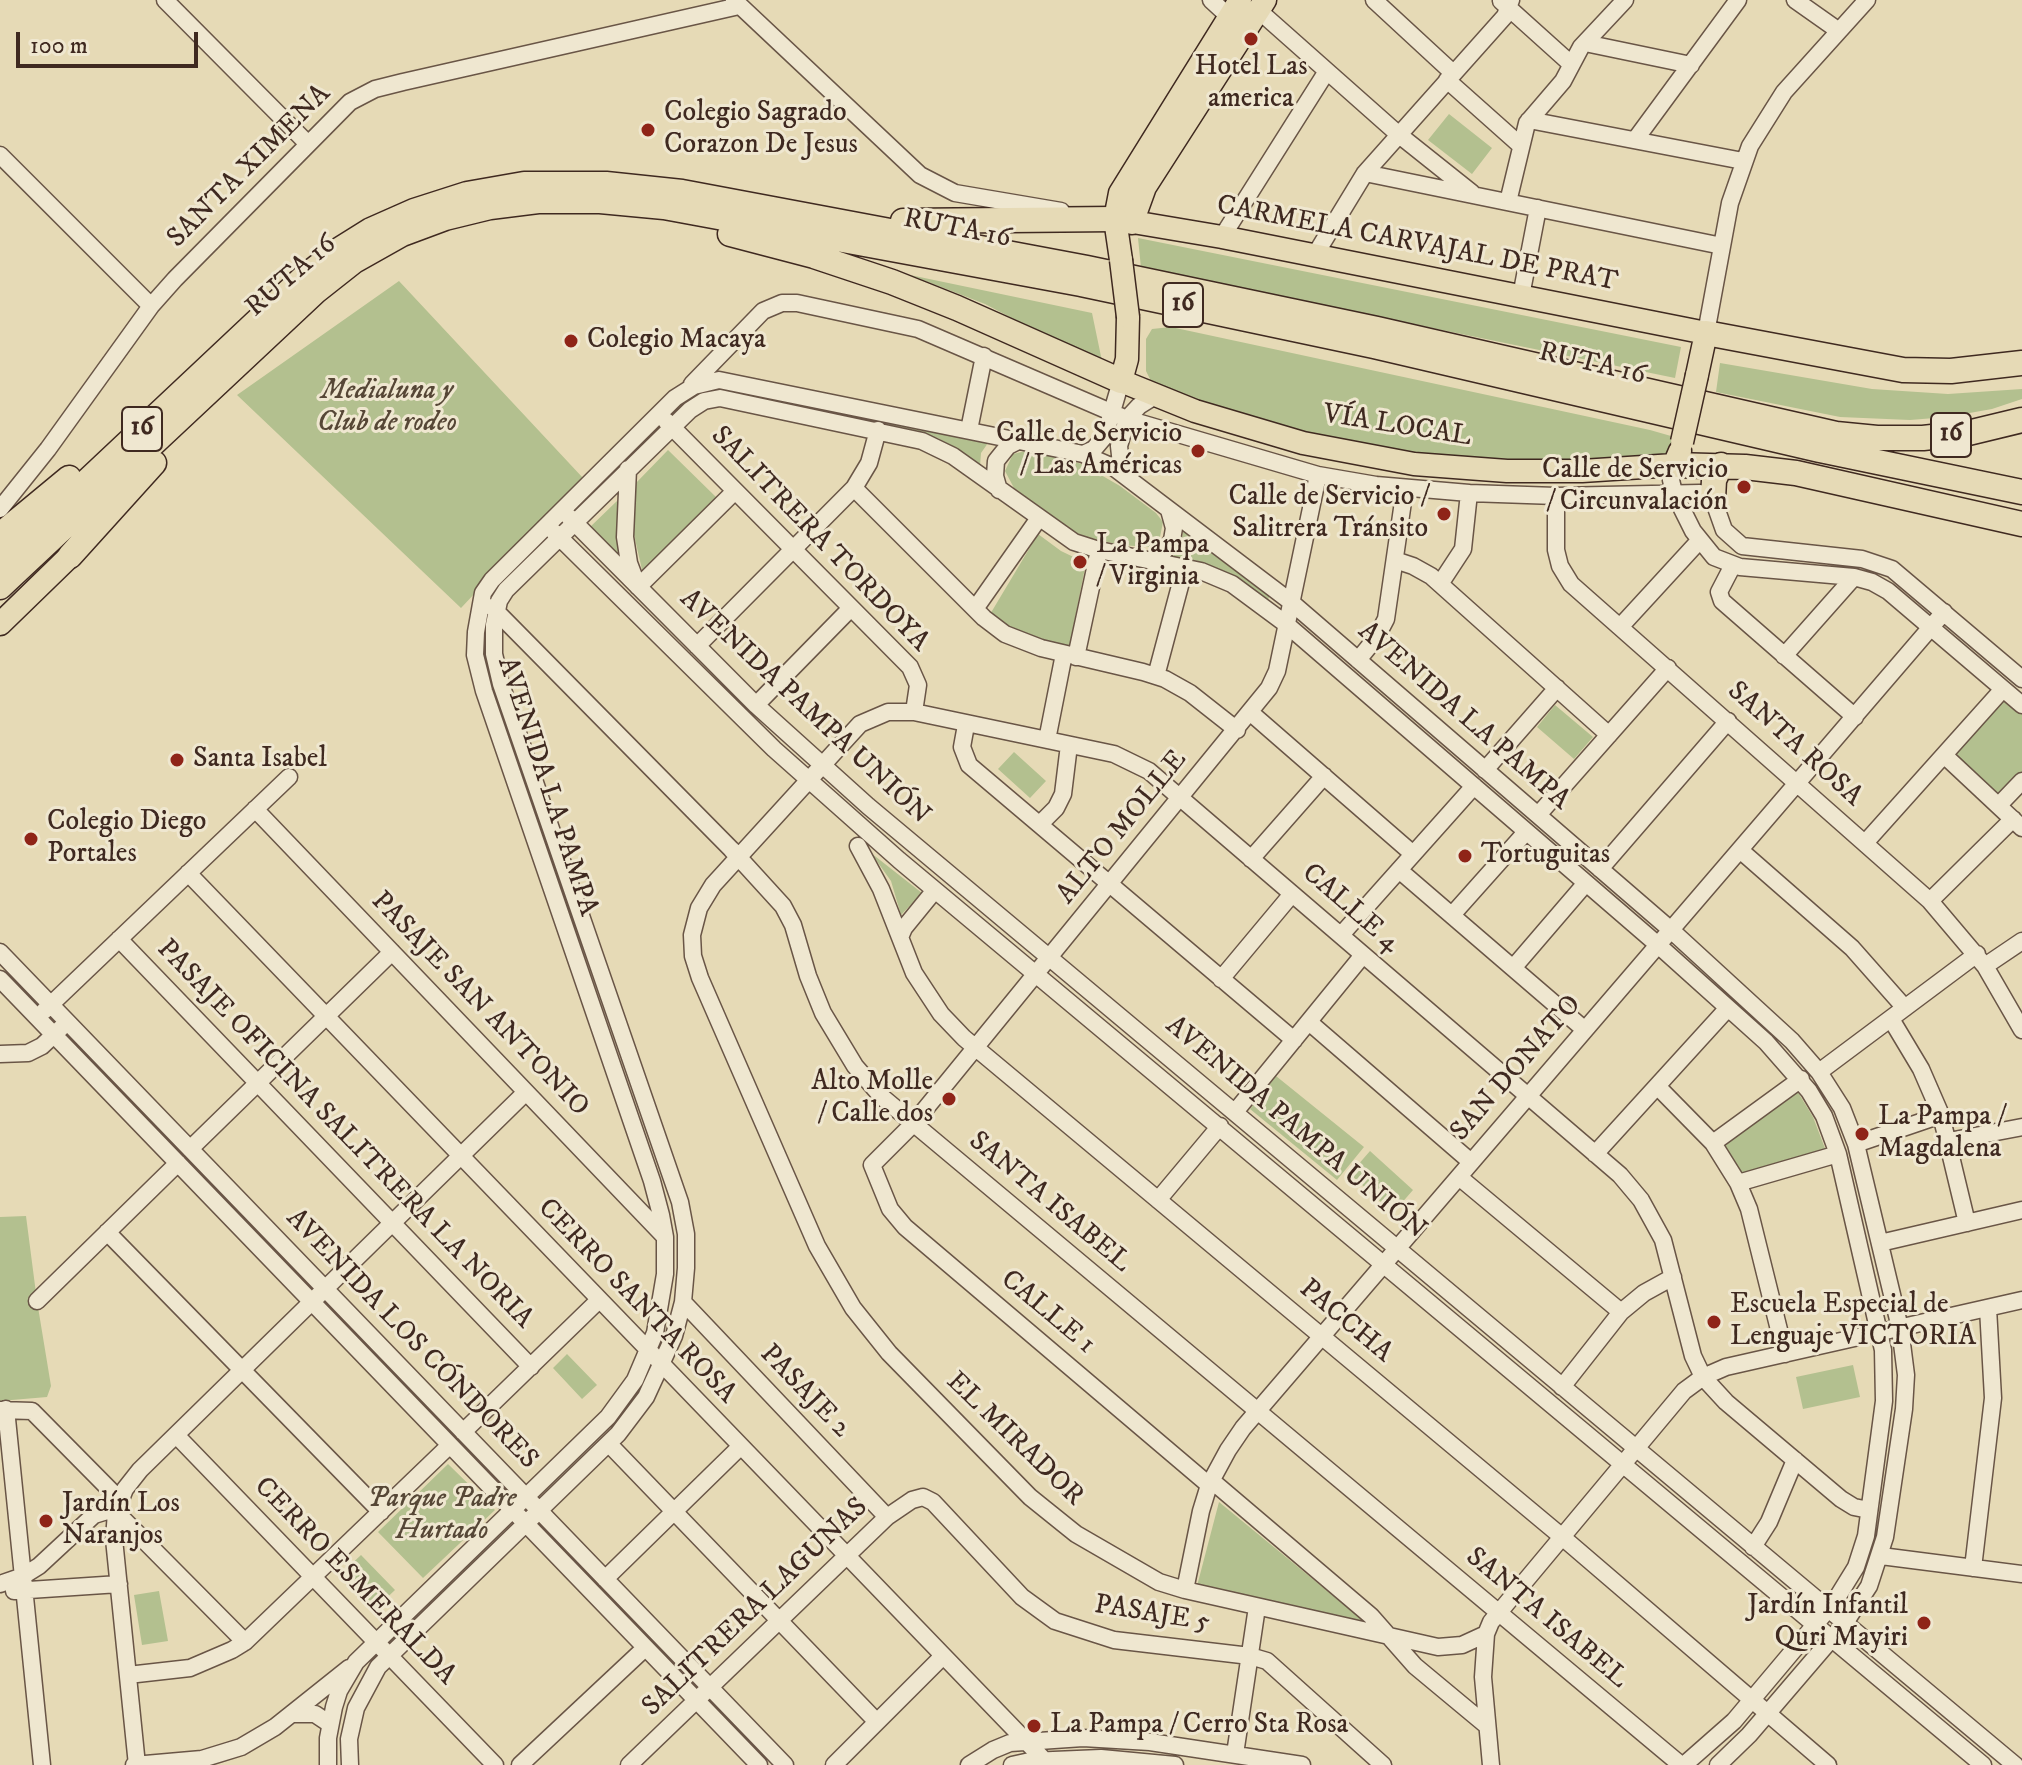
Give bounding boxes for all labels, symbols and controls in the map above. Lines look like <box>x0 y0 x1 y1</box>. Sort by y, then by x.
scale bar <box>20 16 202 66</box>
marker: Hotel Las america <box>1242 30 1260 48</box>
text: 100 m <box>30 31 88 61</box>
place label: Hotel Las america <box>1194 51 1308 117</box>
street label: SANTA XIMENA <box>161 78 339 256</box>
place label: Colegio Sagrado Corazon De Jesus <box>664 97 858 163</box>
marker: Colegio Sagrado Corazon De Jesus <box>639 121 657 139</box>
street label: CARMELA CARVAJAL DE PRAT <box>1214 190 1620 300</box>
street label: RUTA 16 <box>900 203 1014 257</box>
street label: RUTA 16 <box>240 229 344 325</box>
road number: 16 <box>1163 283 1203 327</box>
place label: Colegio Macaya <box>587 324 766 358</box>
marker: Colegio Macaya <box>562 332 580 350</box>
street label: RUTA 16 <box>1535 336 1649 394</box>
park label: Medialuna y Club de rodeo <box>317 375 457 441</box>
street label: VÍA LOCAL <box>1320 399 1474 455</box>
road number: 16 <box>122 407 162 451</box>
road number: 16 <box>1931 413 1971 457</box>
place label: Calle de Servicio / Las Américas <box>996 418 1182 484</box>
street label: SALITRERA TORDOYA <box>703 420 935 660</box>
marker: Calle de Servicio / Las Américas <box>1189 442 1207 460</box>
place label: Calle de Servicio / Circunvalación <box>1542 454 1728 520</box>
marker: Calle de Servicio / Circunvalación <box>1735 478 1753 496</box>
place label: Calle de Servicio / Salitrera Tránsito <box>1228 481 1428 547</box>
marker: Calle de Servicio / Salitrera Tránsito <box>1435 505 1453 523</box>
place label: La Pampa / Virginia <box>1096 529 1209 595</box>
marker: La Pampa / Virginia <box>1071 553 1089 571</box>
street label: AVENIDA PAMPA UNIÓN <box>672 583 936 833</box>
street label: AVENIDA LA PAMPA <box>1350 616 1576 818</box>
street label: AVENIDA LA PAMPA <box>488 653 604 921</box>
street label: SANTA ROSA <box>1719 675 1869 815</box>
place label: Santa Isabel <box>193 743 327 777</box>
street label: ALTO MOLLE <box>1051 744 1195 912</box>
marker: Santa Isabel <box>168 751 186 769</box>
place label: Colegio Diego Portales <box>47 806 206 872</box>
marker: Colegio Diego Portales <box>22 830 40 848</box>
place label: Tortuguitas <box>1481 839 1610 873</box>
marker: Tortuguitas <box>1456 847 1474 865</box>
street label: CALLE 4 <box>1294 857 1406 961</box>
street label: PASAJE SAN ANTONIO <box>363 886 595 1124</box>
street label: PASAJE OFICINA SALITRERA LA NORIA <box>149 933 539 1337</box>
street label: SAN DONATO <box>1444 989 1590 1149</box>
street label: AVENIDA PAMPA UNIÓN <box>1158 1010 1432 1248</box>
place label: Alto Molle / Calle dos <box>811 1066 933 1132</box>
marker: Alto Molle / Calle dos <box>940 1090 958 1108</box>
place label: La Pampa / Magdalena <box>1878 1101 2005 1167</box>
street label: SANTA ISABEL <box>961 1125 1137 1281</box>
marker: La Pampa / Magdalena <box>1853 1125 1871 1143</box>
street label: CERRO SANTA ROSA <box>529 1193 743 1411</box>
street label: AVENIDA LOS CÓNDORES <box>278 1203 544 1477</box>
street label: CALLE 1 <box>993 1264 1101 1362</box>
street label: PACCHA <box>1291 1273 1399 1371</box>
place label: Escuela Especial de Lenguaje VICTORIA <box>1730 1289 1976 1355</box>
marker: Escuela Especial de Lenguaje VICTORIA <box>1705 1313 1723 1331</box>
street label: PASAJE 2 <box>752 1338 856 1446</box>
street label: EL MIRADOR <box>938 1366 1090 1514</box>
street label: CERRO ESMERALDA <box>246 1471 462 1693</box>
park label: Parque Padre Hurtado <box>367 1483 517 1549</box>
place label: Jardín Los Naranjos <box>62 1488 180 1554</box>
street label: SALITRERA LAGUNAS <box>636 1491 876 1725</box>
marker: Jardín Los Naranjos <box>37 1512 55 1530</box>
street label: SANTA ISABEL <box>1458 1541 1634 1697</box>
street label: PASAJE 5 <box>1092 1589 1212 1641</box>
place label: Jardín Infantil Quri Mayiri <box>1747 1590 1908 1656</box>
marker: Jardín Infantil Quri Mayiri <box>1915 1614 1933 1632</box>
place label: La Pampa / Cerro Sta Rosa <box>1050 1709 1348 1743</box>
marker: La Pampa / Cerro Sta Rosa <box>1025 1717 1043 1735</box>

